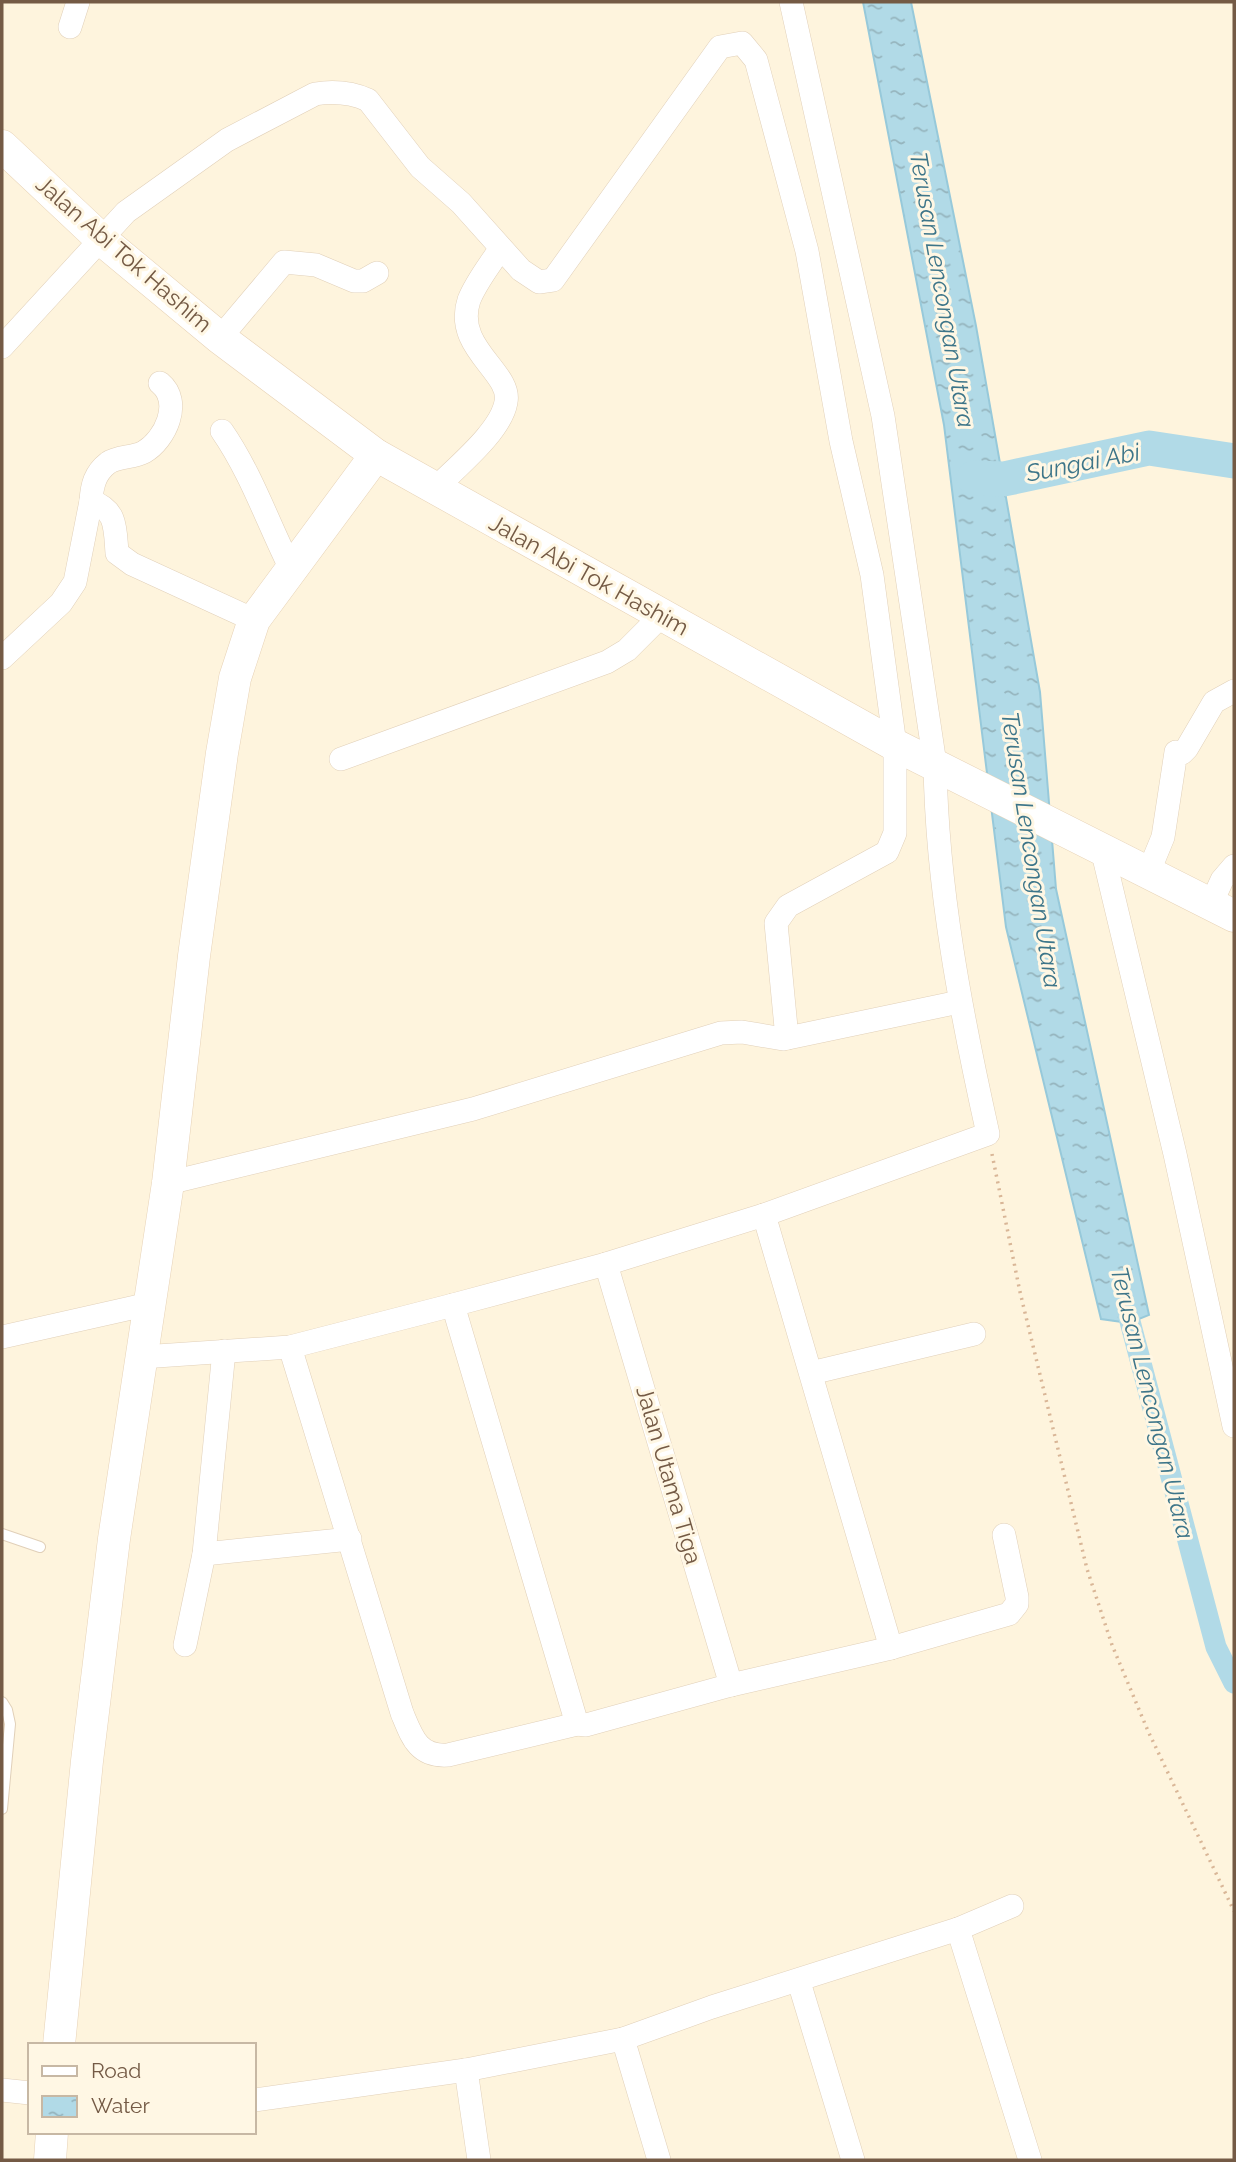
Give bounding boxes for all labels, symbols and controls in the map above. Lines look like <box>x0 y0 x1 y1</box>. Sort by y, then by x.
water label: Terusan Lencongan Utara <box>904 150 981 430</box>
street label: Jalan Abi Tok Hashim <box>31 170 218 337</box>
water label: Sungai Abi <box>1023 437 1143 488</box>
street label: Jalan Abi Tok Hashim <box>485 508 694 641</box>
water label: Terusan Lencongan Utara <box>995 710 1068 990</box>
water label: Terusan Lencongan Utara <box>1105 1264 1200 1542</box>
street label: Jalan Utama Tiga <box>631 1383 708 1567</box>
legend <box>28 2043 256 2134</box>
text: Road <box>91 2058 141 2083</box>
text: Water <box>91 2093 150 2118</box>

